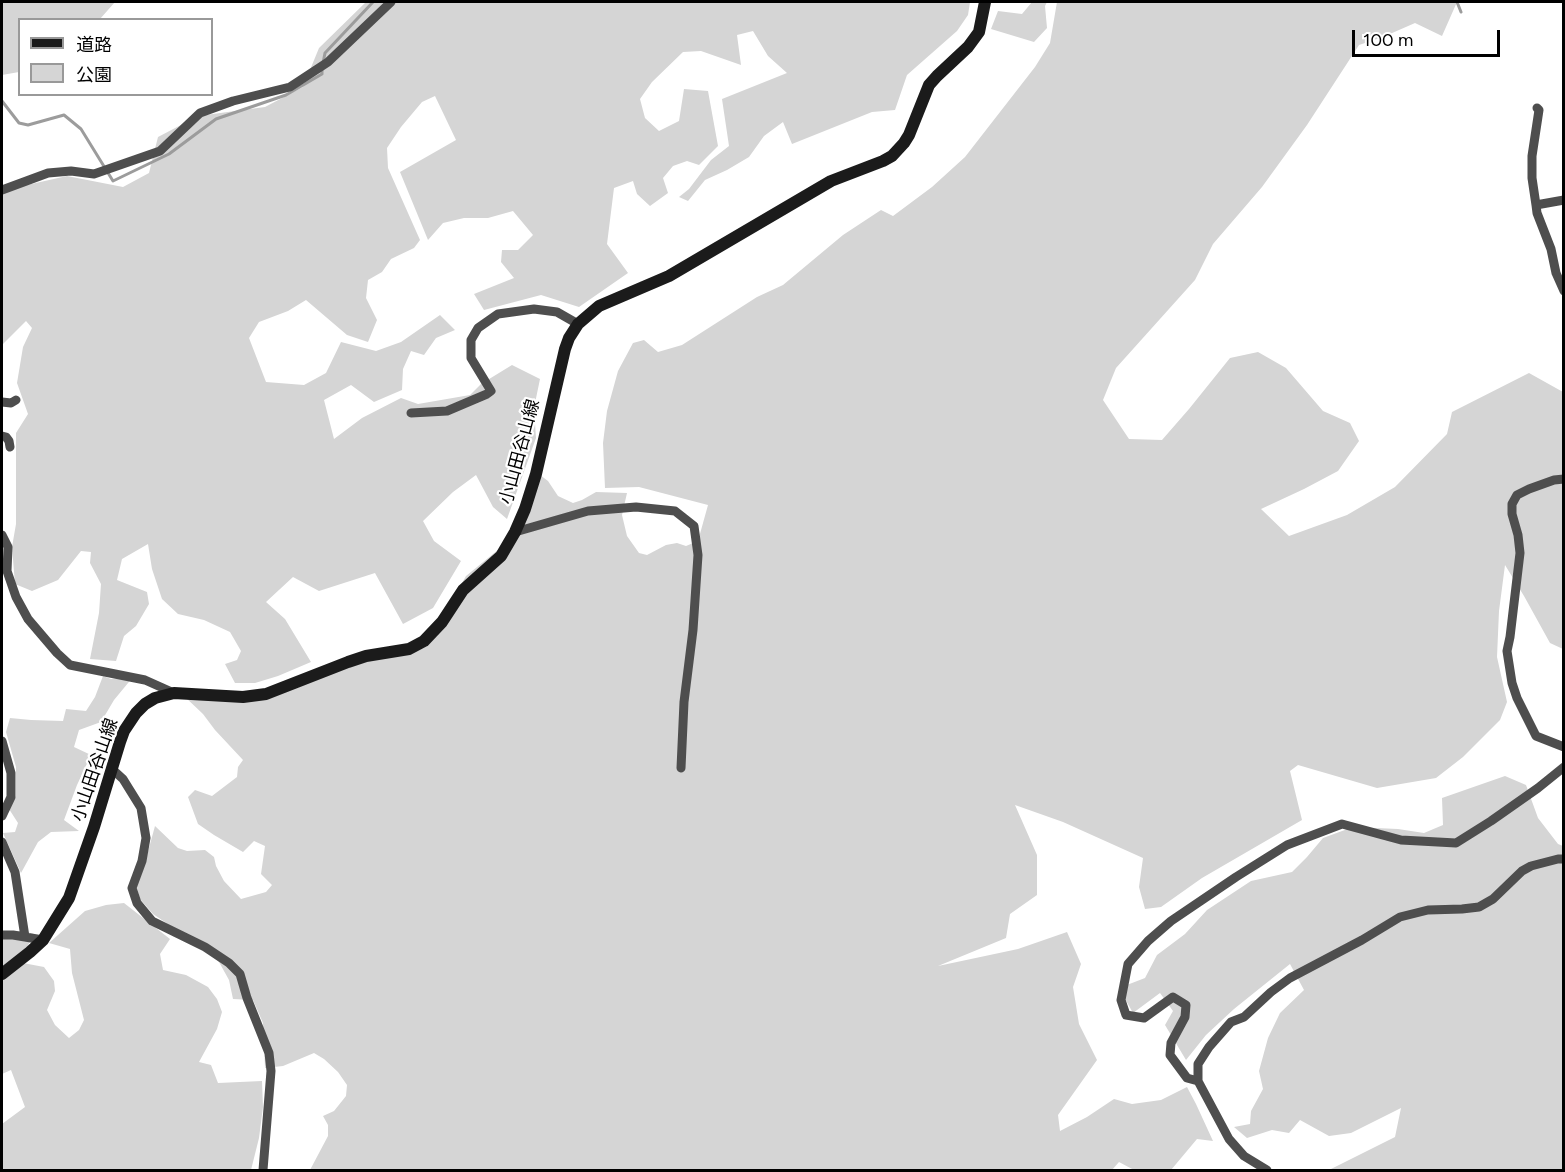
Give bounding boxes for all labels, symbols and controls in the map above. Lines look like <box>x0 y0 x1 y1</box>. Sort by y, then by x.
legend <box>18 18 213 96</box>
scale bar <box>1355 18 1504 56</box>
text: 100 m <box>1363 29 1413 51</box>
text: 道路 <box>76 34 112 56</box>
text: 公園 <box>76 64 112 86</box>
street label: 小山田谷山線 <box>496 397 544 507</box>
street label: 小山田谷山線 <box>67 715 123 825</box>

